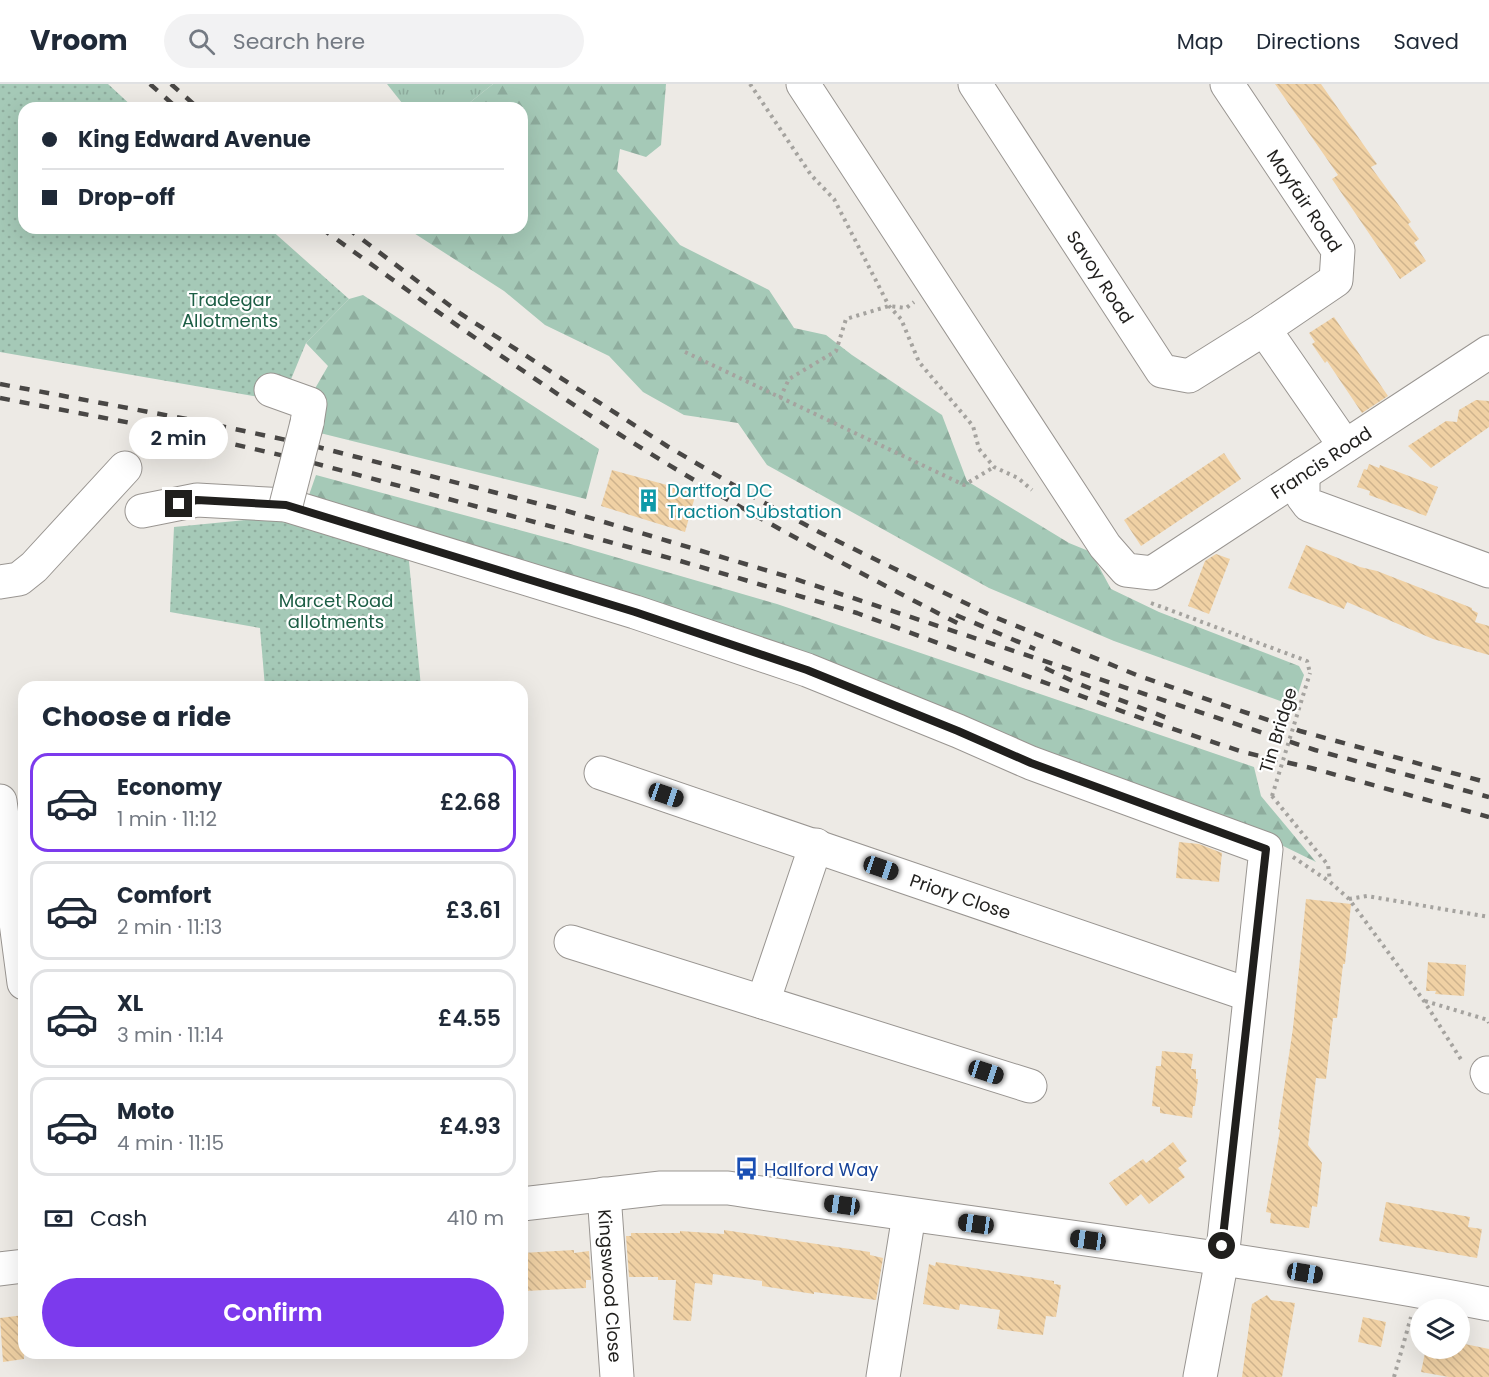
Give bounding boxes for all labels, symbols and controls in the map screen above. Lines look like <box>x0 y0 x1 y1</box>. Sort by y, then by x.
search box <box>164 14 584 68</box>
text: Vroom <box>30 21 128 60</box>
icon: search <box>185 25 218 58</box>
text: Search here <box>233 26 365 57</box>
text: Map <box>1177 27 1223 56</box>
text: Directions <box>1256 27 1360 56</box>
text: Saved <box>1393 27 1459 56</box>
text: King Edward Avenue <box>78 124 311 155</box>
street label: Mayfair Road <box>1261 144 1348 257</box>
text: Drop-off <box>78 182 175 213</box>
street label: Savoy Road <box>1061 225 1140 328</box>
park label: Tradegar Allotments <box>182 287 278 333</box>
callout: 2 min <box>130 417 228 459</box>
street label: Francis Road <box>1266 420 1376 504</box>
text: 2 min <box>151 424 206 452</box>
place label: Dartford DC Traction Substation <box>667 478 842 524</box>
building icon: Dartford DC Traction Substation <box>636 487 662 513</box>
route end <box>165 490 192 517</box>
park label: Marcet Road allotments <box>279 588 393 634</box>
street label: Tin Bridge <box>1253 684 1303 776</box>
text: Choose a ride <box>42 698 231 735</box>
text: Economy <box>117 772 222 803</box>
icon: car <box>45 776 99 830</box>
car <box>646 781 686 809</box>
text: £2.68 <box>440 787 501 818</box>
text: 1 min · 11:12 <box>117 805 217 833</box>
car <box>861 854 901 882</box>
street label: Priory Close <box>907 867 1014 925</box>
text: Comfort <box>117 880 211 911</box>
icon: car <box>45 884 99 938</box>
text: £3.61 <box>446 895 501 926</box>
text: 2 min · 11:13 <box>117 913 222 941</box>
text: XL <box>117 988 143 1019</box>
icon: car <box>45 992 99 1046</box>
text: £4.55 <box>438 1003 501 1034</box>
text: 3 min · 11:14 <box>117 1021 223 1049</box>
car <box>966 1058 1006 1086</box>
text: Moto <box>117 1096 174 1127</box>
icon: car <box>45 1100 99 1154</box>
text: £4.93 <box>439 1111 501 1142</box>
text: 4 min · 11:15 <box>117 1129 224 1157</box>
bus stop icon: Hallford Way <box>733 1156 759 1182</box>
place label: Hallford Way <box>764 1157 878 1182</box>
car <box>823 1194 861 1216</box>
icon: cash <box>42 1202 75 1235</box>
text: Cash <box>90 1203 147 1234</box>
text: 410 m <box>447 1204 504 1232</box>
street label: Kingswood Close <box>593 1208 628 1363</box>
car <box>957 1213 995 1235</box>
car <box>1069 1229 1107 1251</box>
route start <box>1208 1232 1235 1259</box>
car <box>1286 1261 1324 1285</box>
button: Confirm <box>42 1278 504 1347</box>
map controls <box>1410 1299 1470 1359</box>
button: layers <box>1410 1299 1470 1359</box>

